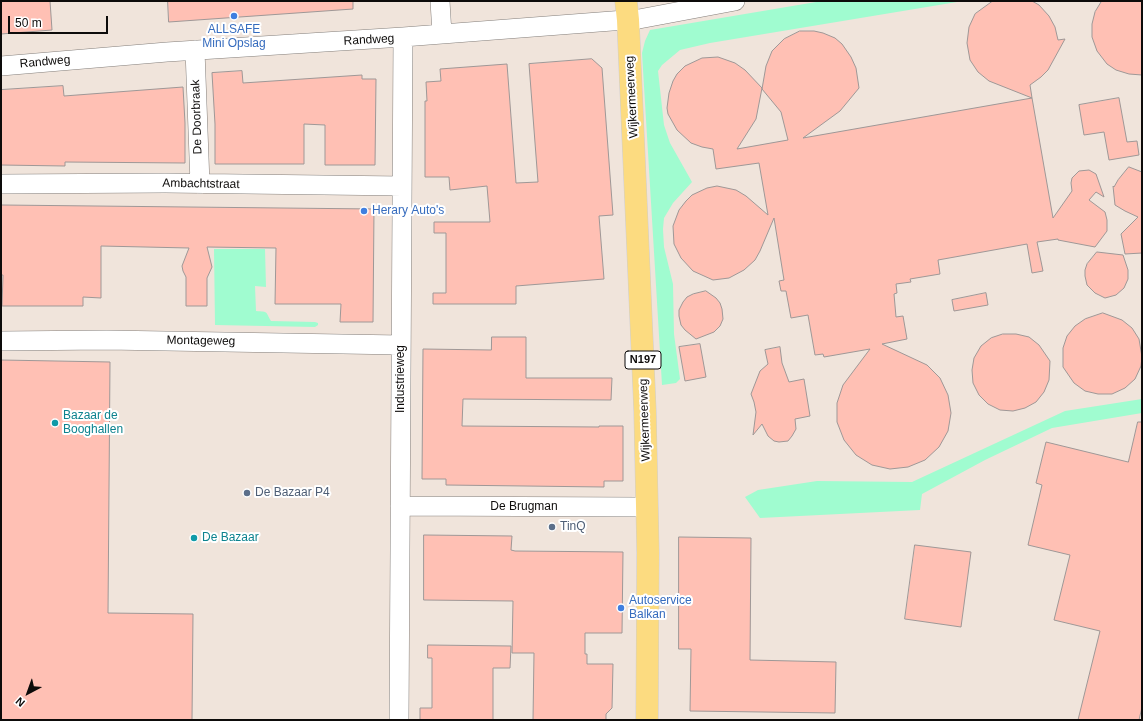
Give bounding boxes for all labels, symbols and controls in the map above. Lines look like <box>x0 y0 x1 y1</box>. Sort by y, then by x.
scale bar <box>10 8 110 34</box>
marker: ALLSAFE Mini Opslag <box>229 11 239 21</box>
text: 50 m <box>15 16 42 30</box>
place label: ALLSAFE Mini Opslag <box>202 23 266 51</box>
street label: Randweg <box>343 31 395 49</box>
street label: Randweg <box>19 53 71 71</box>
street label: Wijkermeerweg <box>623 55 641 139</box>
street label: De Doorbraak <box>189 79 205 155</box>
street label: Ambachtstraat <box>162 176 240 192</box>
place label: Herary Auto's <box>372 204 444 218</box>
marker: Herary Auto's <box>359 206 369 216</box>
street label: Montageweg <box>167 333 235 349</box>
street label: Industrieweg <box>394 345 408 413</box>
road number: N197 <box>625 351 661 369</box>
street label: Wijkermeerweg <box>636 378 654 462</box>
place label: Bazaar de Booghallen <box>63 409 123 437</box>
marker: Bazaar de Booghallen <box>50 418 60 428</box>
place label: De Bazaar P4 <box>255 486 330 500</box>
marker: De Bazaar P4 <box>242 488 252 498</box>
street label: De Brugman <box>490 500 558 514</box>
place label: TinQ <box>560 520 586 534</box>
marker: TinQ <box>547 522 557 532</box>
place label: De Bazaar <box>202 531 259 545</box>
marker: De Bazaar <box>189 533 199 543</box>
place label: Autoservice Balkan <box>629 594 692 622</box>
marker: Autoservice Balkan <box>616 603 626 613</box>
north arrow <box>8 673 48 713</box>
text: N <box>13 695 27 709</box>

